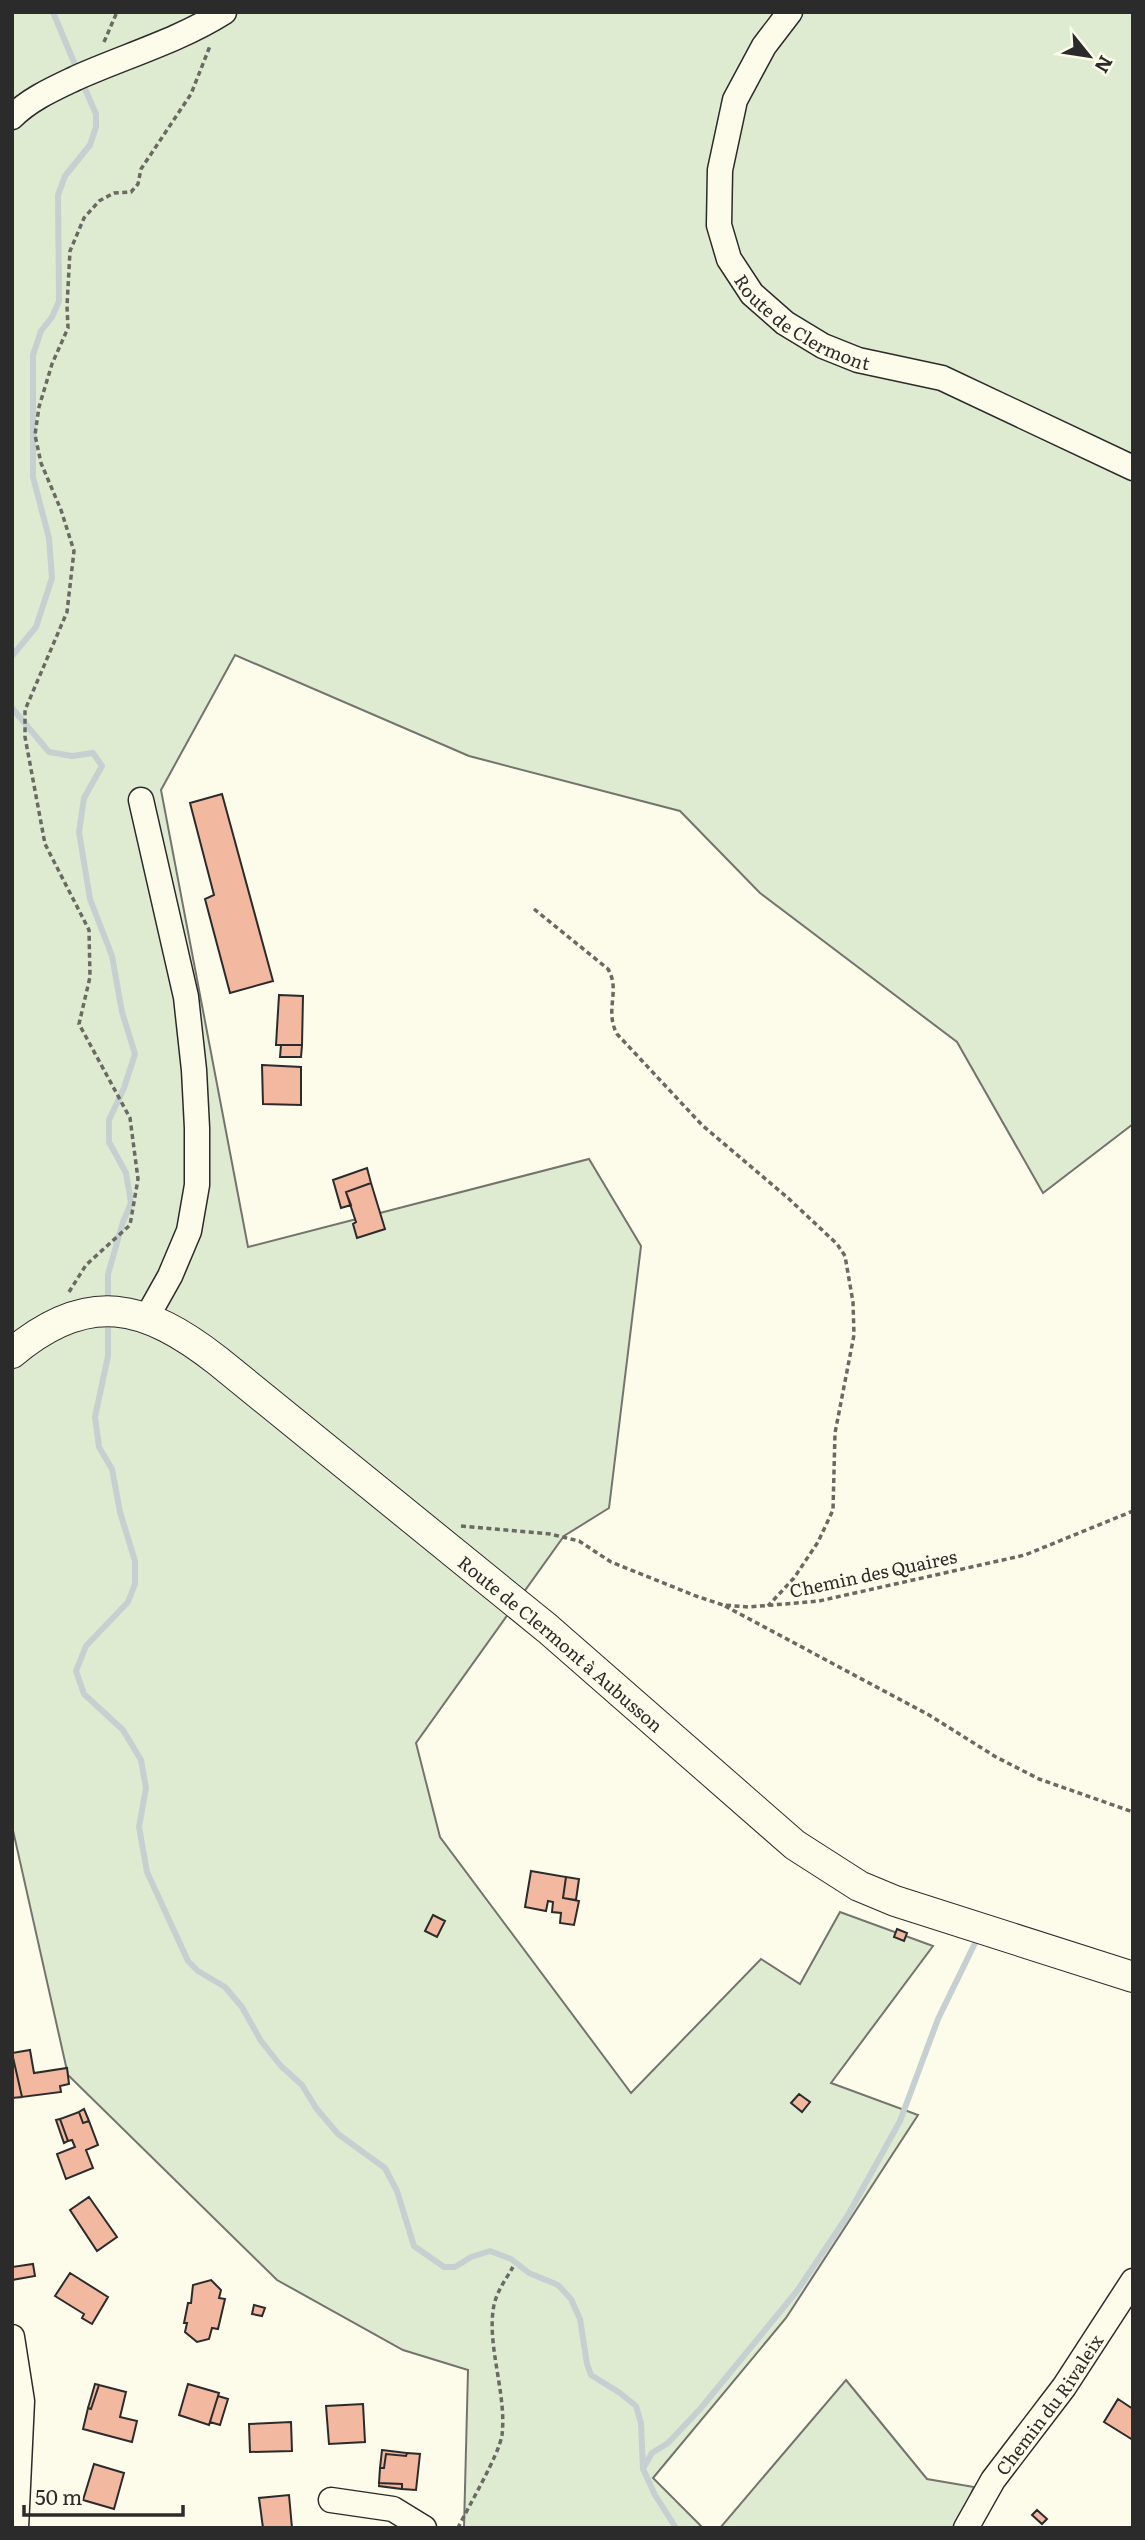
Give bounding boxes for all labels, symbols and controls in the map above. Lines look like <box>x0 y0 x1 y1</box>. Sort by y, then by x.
north arrow <box>1054 21 1124 91</box>
text: N <box>1088 51 1121 79</box>
street label: Route de Clermont <box>729 268 873 376</box>
street label: Chemin des Quaires <box>787 1542 959 1604</box>
street label: Route de Clermont à Aubusson <box>453 1548 670 1738</box>
street label: Chemin du Rivaleix <box>988 2328 1109 2480</box>
scale bar <box>24 2474 184 2518</box>
text: 50 m <box>35 2480 82 2511</box>

